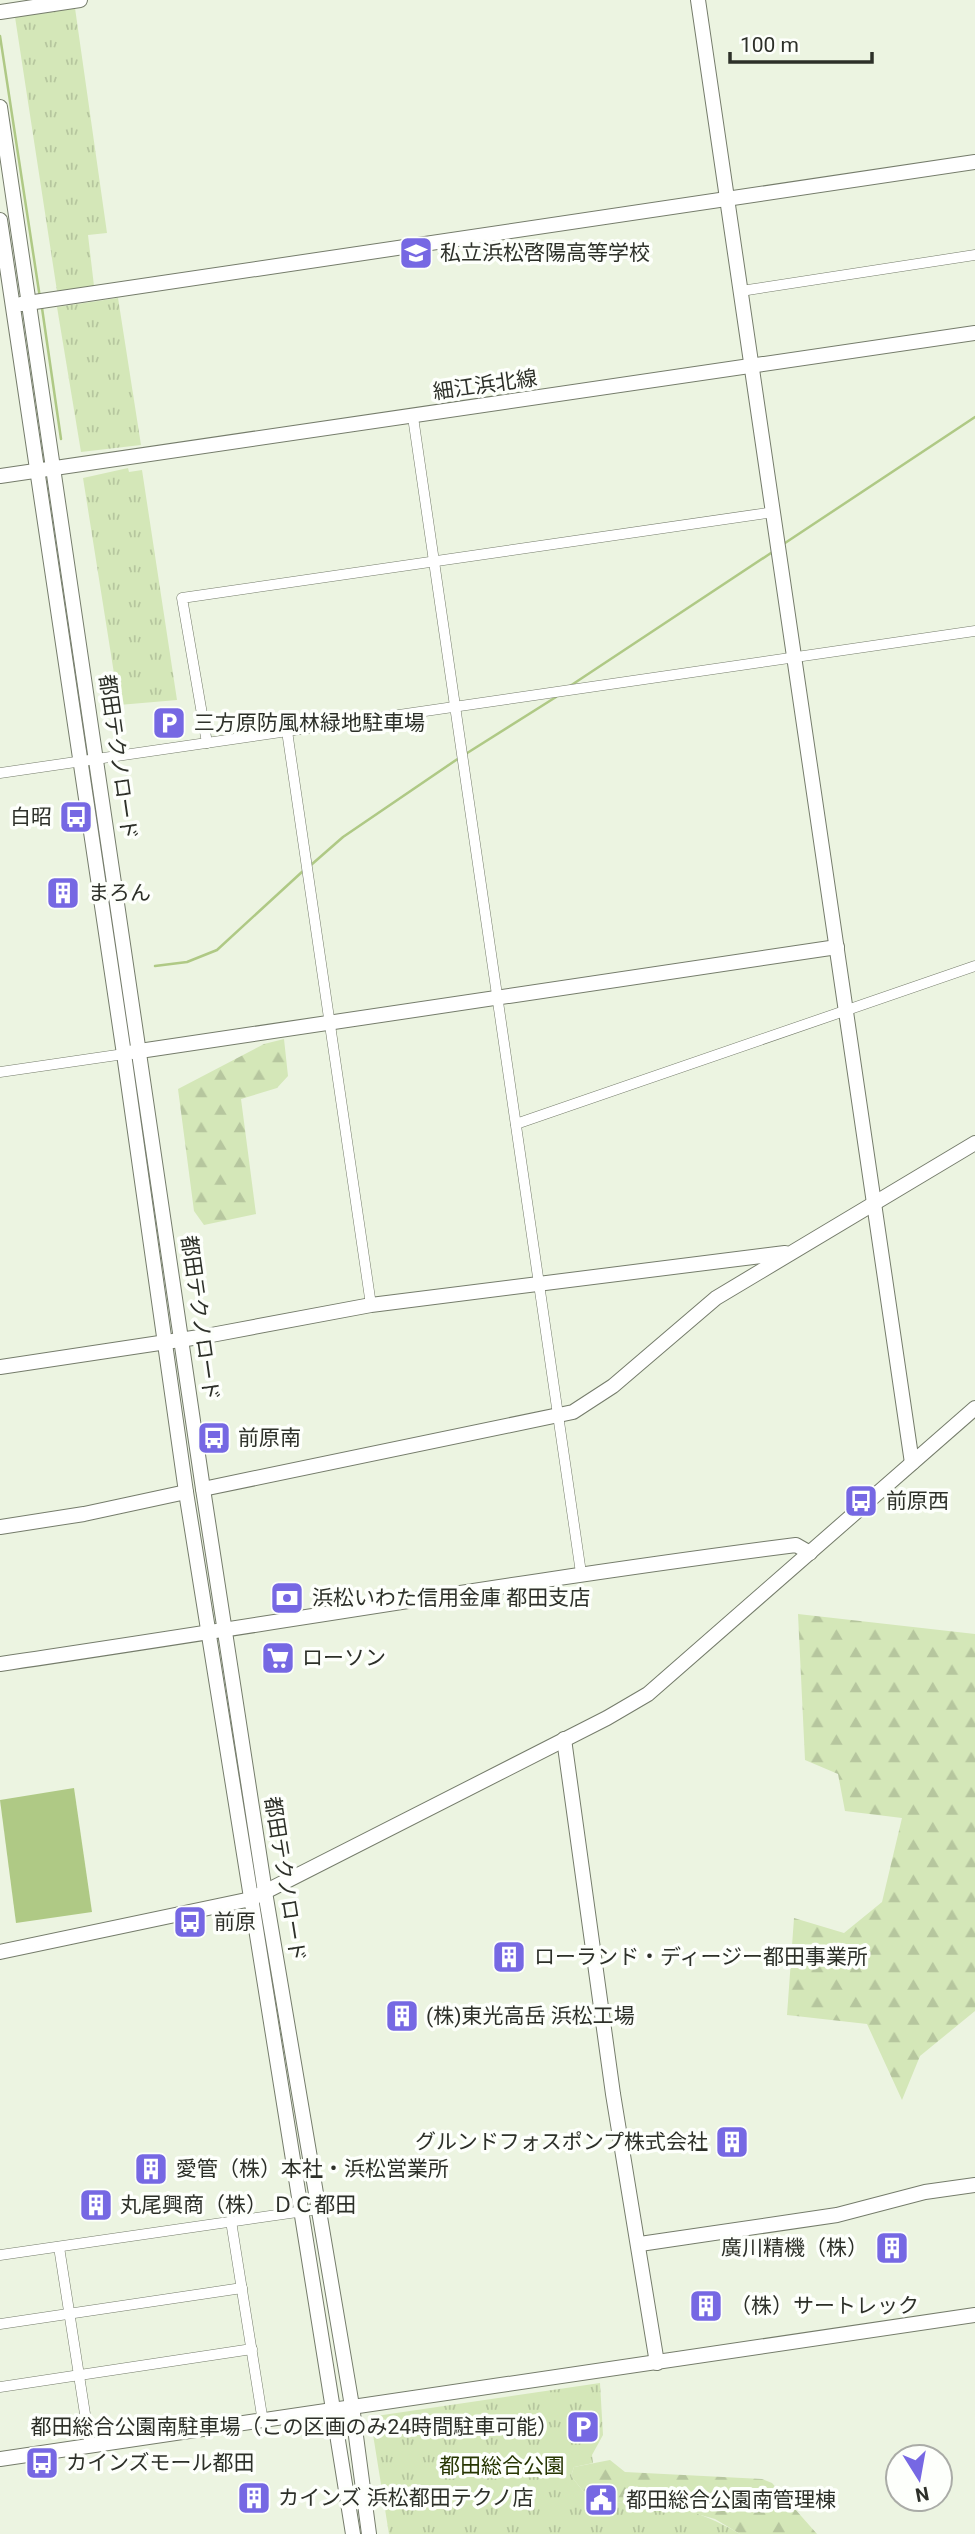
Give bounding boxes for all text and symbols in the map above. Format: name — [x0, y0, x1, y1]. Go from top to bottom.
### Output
scale bar — [730, 21, 872, 65]
text: 100 m — [740, 33, 799, 57]
school or university icon: 私立浜松啓陽高等学校 — [397, 234, 435, 272]
place label: 私立浜松啓陽高等学校 — [440, 241, 650, 265]
street label: 細江浜北線 — [431, 366, 539, 404]
street label: 都田テクノロード — [95, 673, 141, 841]
parking icon: 三方原防風林緑地駐車場 — [150, 704, 188, 742]
place label: 三方原防風林緑地駐車場 — [194, 711, 425, 735]
bus stop icon: 白昭 — [57, 798, 95, 836]
place label: 白昭 — [10, 805, 52, 829]
building icon: まろん — [44, 874, 82, 912]
place label: まろん — [88, 881, 151, 905]
street label: 都田テクノロード — [177, 1234, 223, 1402]
bus stop icon: 前原南 — [195, 1419, 233, 1457]
place label: 前原南 — [238, 1426, 301, 1450]
bus stop icon: 前原西 — [842, 1482, 880, 1520]
place label: 前原西 — [886, 1489, 949, 1513]
bank icon: 浜松いわた信用金庫 都田支店 — [268, 1579, 306, 1617]
place label: 浜松いわた信用金庫 都田支店 — [312, 1586, 590, 1610]
supermarket icon: ローソン — [259, 1639, 297, 1677]
place label: ローソン — [302, 1646, 386, 1670]
street label: 都田テクノロード — [260, 1795, 310, 1963]
bus stop icon: 前原 — [171, 1903, 209, 1941]
place label: 前原 — [214, 1910, 256, 1934]
building icon: ローランド・ディージー都田事業所 — [490, 1938, 528, 1976]
place label: ローランド・ディージー都田事業所 — [534, 1945, 868, 1969]
building icon: (株)東光高岳 浜松工場 — [383, 1997, 421, 2035]
place label: (株)東光高岳 浜松工場 — [426, 2004, 635, 2028]
building icon: グルンドフォスポンプ株式会社 — [713, 2123, 751, 2161]
place label: グルンドフォスポンプ株式会社 — [415, 2130, 708, 2154]
building icon: 愛管（株）本社・浜松営業所 — [132, 2150, 170, 2188]
place label: 愛管（株）本社・浜松営業所 — [176, 2157, 449, 2181]
building icon: 丸尾興商（株） ＤＣ都田 — [77, 2186, 115, 2224]
place label: 丸尾興商（株） ＤＣ都田 — [120, 2193, 356, 2217]
building icon: 廣川精機（株） — [873, 2229, 911, 2267]
place label: 廣川精機（株） — [721, 2236, 868, 2260]
building icon: （株）サートレック — [687, 2287, 725, 2325]
place label: （株）サートレック — [730, 2294, 919, 2318]
parking icon: 都田総合公園南駐車場（この区画のみ24時間駐車可能） — [564, 2408, 602, 2446]
place label: 都田総合公園南駐車場（この区画のみ24時間駐車可能） — [30, 2415, 558, 2439]
north arrow — [884, 2443, 954, 2513]
bus stop icon: カインズモール都田 — [23, 2444, 61, 2482]
place label: カインズモール都田 — [66, 2451, 255, 2475]
park label: 都田総合公園 — [439, 2454, 565, 2478]
building icon: カインズ 浜松都田テクノ店 — [235, 2479, 273, 2517]
public building icon: 都田総合公園南管理棟 — [582, 2481, 620, 2519]
text: N — [913, 2482, 931, 2507]
place label: カインズ 浜松都田テクノ店 — [278, 2486, 534, 2510]
place label: 都田総合公園南管理棟 — [626, 2488, 836, 2512]

